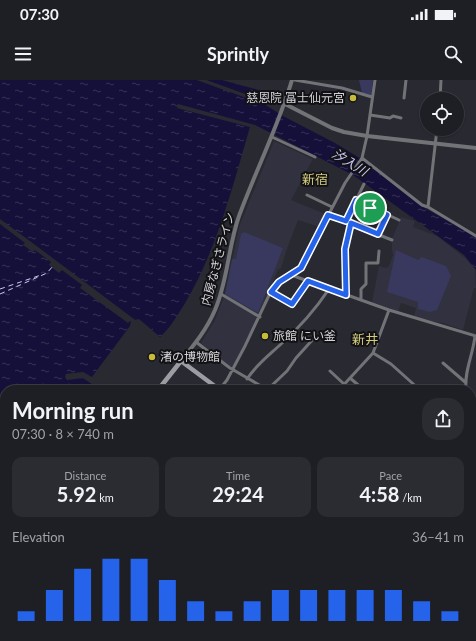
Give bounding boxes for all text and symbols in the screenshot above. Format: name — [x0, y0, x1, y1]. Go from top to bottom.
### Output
text: 07:30 — [20, 5, 59, 23]
icon: menu — [12, 43, 34, 65]
text: Sprintly — [207, 43, 269, 65]
icon: search — [442, 43, 464, 65]
place label: 慈恩院 冨士仙元宮 — [246, 90, 345, 105]
map controls — [420, 92, 464, 136]
button: locate — [420, 92, 464, 136]
marker: 慈恩院 冨士仙元宮 — [348, 93, 358, 103]
water label: 汐入川 — [329, 145, 373, 180]
district label: 新宿 — [302, 171, 328, 187]
pin — [353, 191, 387, 225]
icon: arrive — [359, 197, 381, 219]
street label: 内房なぎさライン — [198, 211, 237, 307]
place label: 旅館 にい釜 — [273, 328, 336, 343]
marker: 旅館 にい釜 — [260, 331, 270, 341]
district label: 新井 — [352, 331, 378, 347]
place label: 渚の博物館 — [160, 349, 220, 364]
marker: 渚の博物館 — [147, 352, 157, 362]
text: Morning run — [12, 397, 134, 424]
button: share — [422, 398, 464, 440]
text: 07:30 · 8 × 740 m — [12, 426, 114, 442]
text: Distance — [64, 469, 106, 482]
text: Time — [226, 469, 250, 482]
text: Pace — [379, 469, 402, 482]
text: 5.92 — [57, 482, 96, 506]
text: 29:24 — [212, 482, 264, 506]
text: 4:58 — [359, 482, 399, 506]
text: km — [96, 491, 114, 504]
text: /km — [399, 491, 422, 504]
text: Elevation — [12, 529, 65, 545]
text: 36–41 m — [412, 529, 464, 545]

